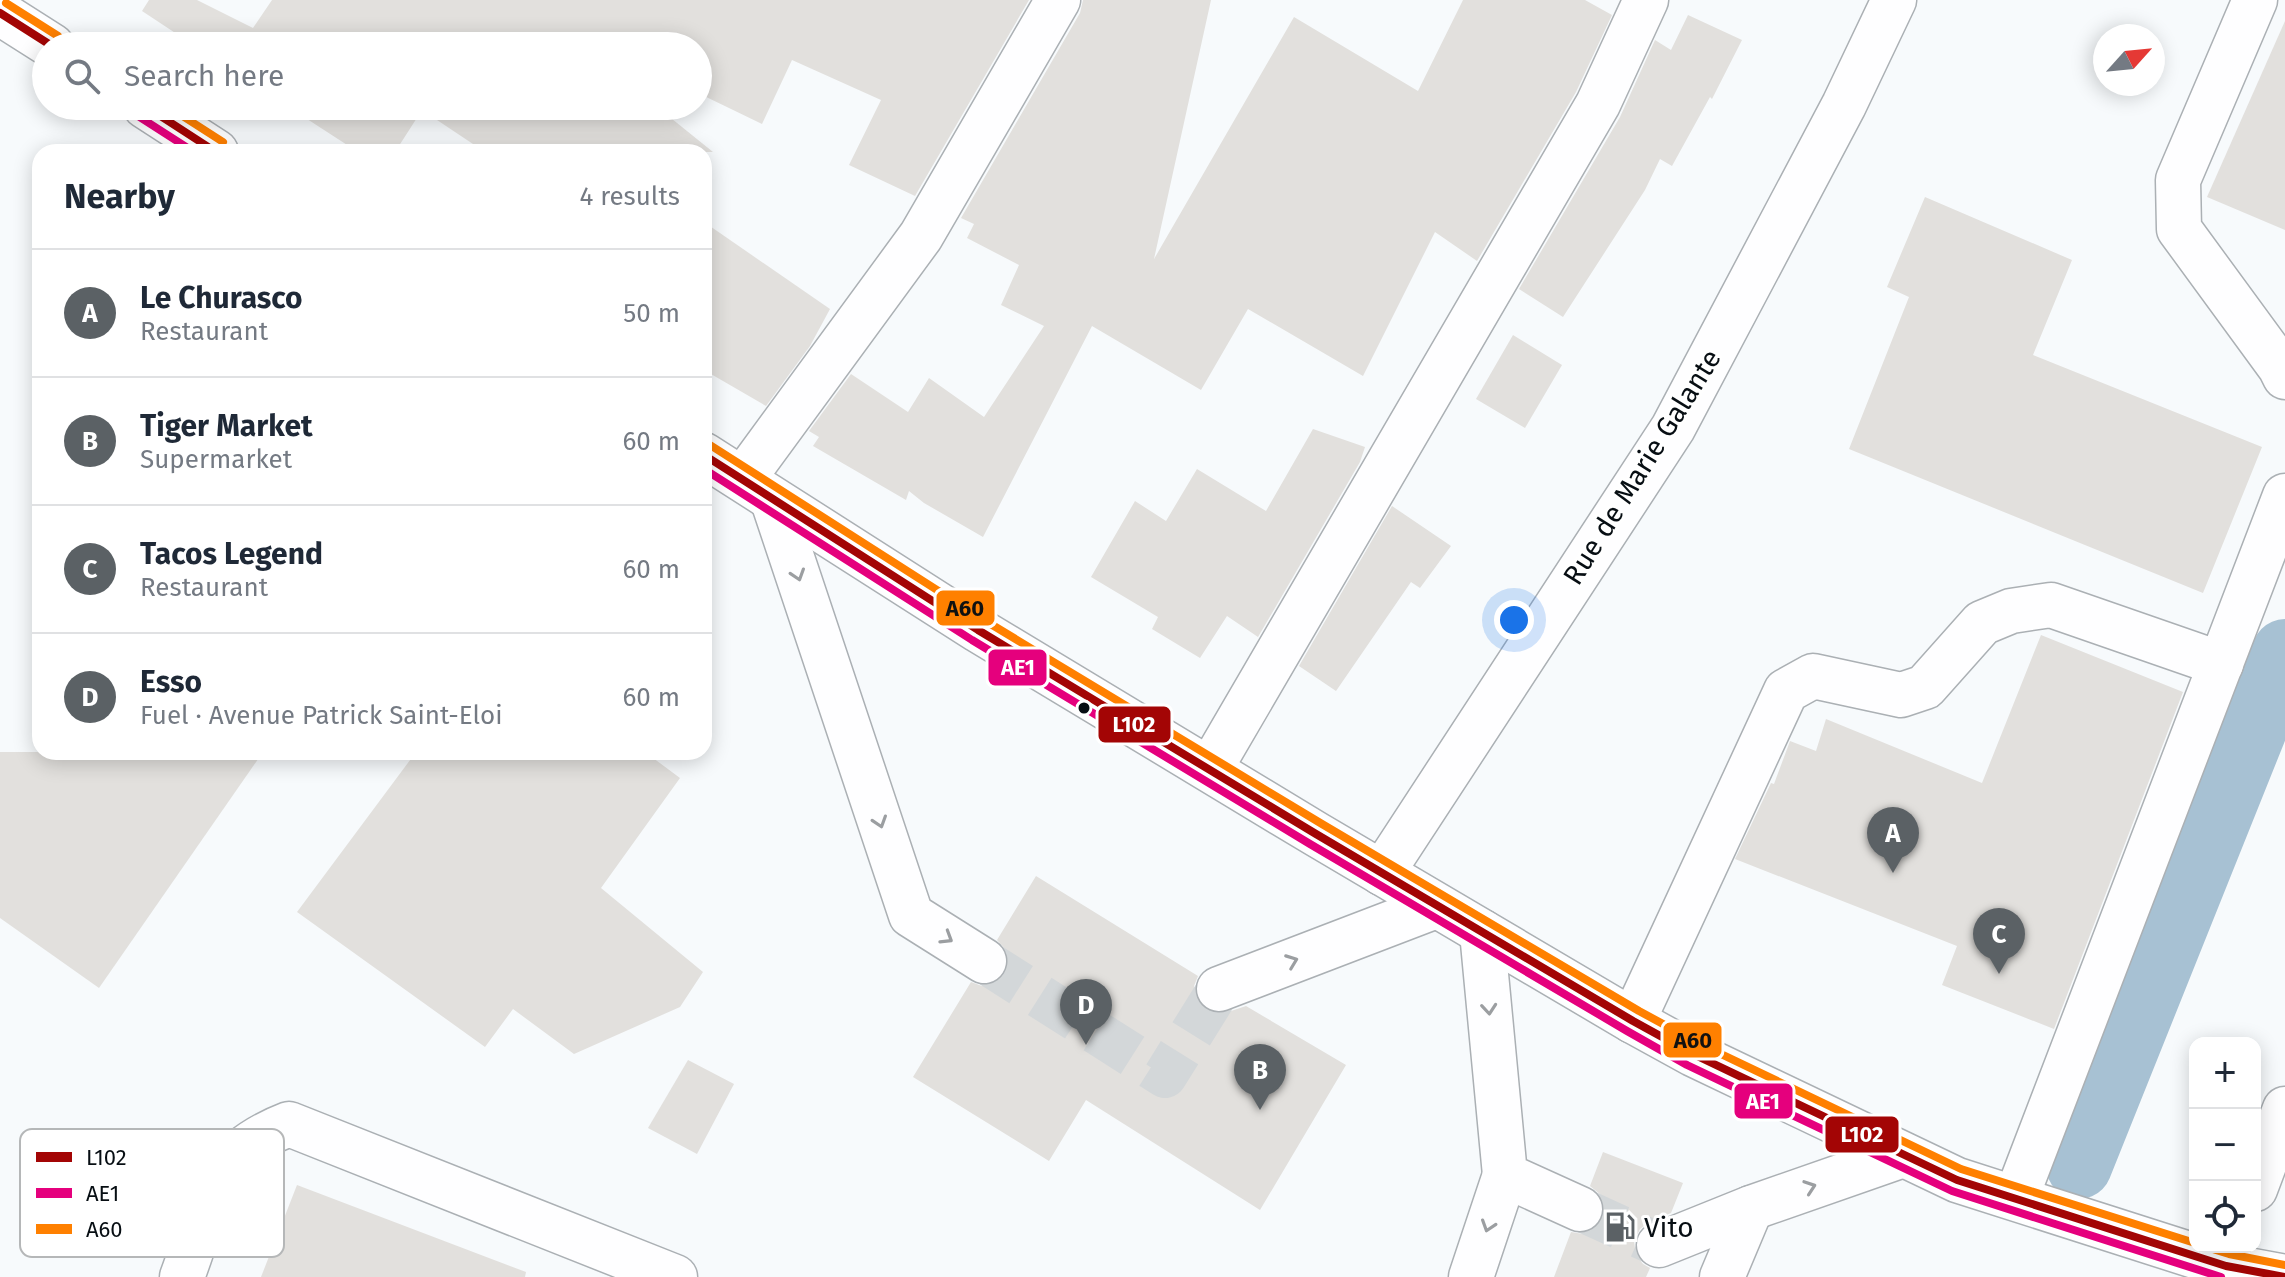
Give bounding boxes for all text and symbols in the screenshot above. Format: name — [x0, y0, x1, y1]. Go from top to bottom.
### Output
north arrow — [2093, 24, 2165, 96]
search box — [32, 32, 712, 120]
icon: search — [60, 54, 104, 98]
text: Search here — [124, 58, 284, 94]
text: Nearby — [64, 176, 175, 217]
text: 4 results — [579, 181, 680, 212]
text: Le Churasco — [140, 280, 303, 316]
text: A — [82, 298, 98, 329]
text: 50 m — [623, 298, 680, 329]
text: Restaurant — [140, 316, 268, 347]
street label: Rue de Marie Galante — [1556, 343, 1728, 591]
text: Tiger Market — [140, 408, 313, 444]
text: B — [82, 426, 98, 457]
text: 60 m — [622, 426, 680, 457]
text: Supermarket — [140, 444, 292, 475]
text: Tacos Legend — [140, 536, 323, 572]
text: C — [83, 554, 97, 585]
text: 60 m — [622, 554, 680, 585]
one-way arrow — [789, 568, 805, 581]
text: Restaurant — [140, 572, 268, 603]
line badge: A60 — [935, 589, 996, 627]
text: A60 — [945, 595, 984, 622]
your location — [1494, 600, 1534, 640]
line badge: AE1 — [987, 648, 1048, 687]
text: AE1 — [1000, 654, 1035, 681]
text: Esso — [140, 664, 202, 700]
text: D — [82, 682, 98, 713]
text: 60 m — [622, 682, 680, 713]
text: Fuel · Avenue Patrick Saint-Eloi — [140, 700, 503, 731]
unlabelled marker — [1076, 700, 1092, 716]
line badge: L102 — [1097, 705, 1172, 744]
text: L102 — [1113, 711, 1155, 738]
pin: A — [1867, 807, 1919, 873]
one-way arrow — [870, 814, 886, 828]
pin: C — [1973, 908, 2025, 974]
one-way arrow — [938, 928, 953, 943]
one-way arrow — [1284, 954, 1298, 971]
pin: D — [1060, 979, 1112, 1045]
one-way arrow — [1480, 1003, 1497, 1016]
line badge: A60 — [1662, 1021, 1723, 1059]
text: A60 — [1673, 1027, 1712, 1054]
map controls — [2189, 1037, 2261, 1253]
button: + — [2189, 1037, 2261, 1109]
pin: B — [1234, 1044, 1286, 1110]
line badge: AE1 — [1733, 1082, 1794, 1120]
text: AE1 — [1745, 1088, 1780, 1115]
button: − — [2189, 1109, 2261, 1181]
line badge: L102 — [1824, 1115, 1900, 1154]
text: L102 — [1841, 1121, 1883, 1148]
legend — [20, 1129, 284, 1257]
text: L102 — [86, 1144, 127, 1171]
text: AE1 — [86, 1180, 119, 1207]
one-way arrow — [1803, 1181, 1817, 1197]
button: locate — [2189, 1181, 2261, 1253]
fuel station icon: Vito — [1603, 1210, 1637, 1244]
place label: Vito — [1644, 1211, 1694, 1244]
text: A60 — [86, 1216, 123, 1243]
one-way arrow — [1482, 1219, 1498, 1233]

